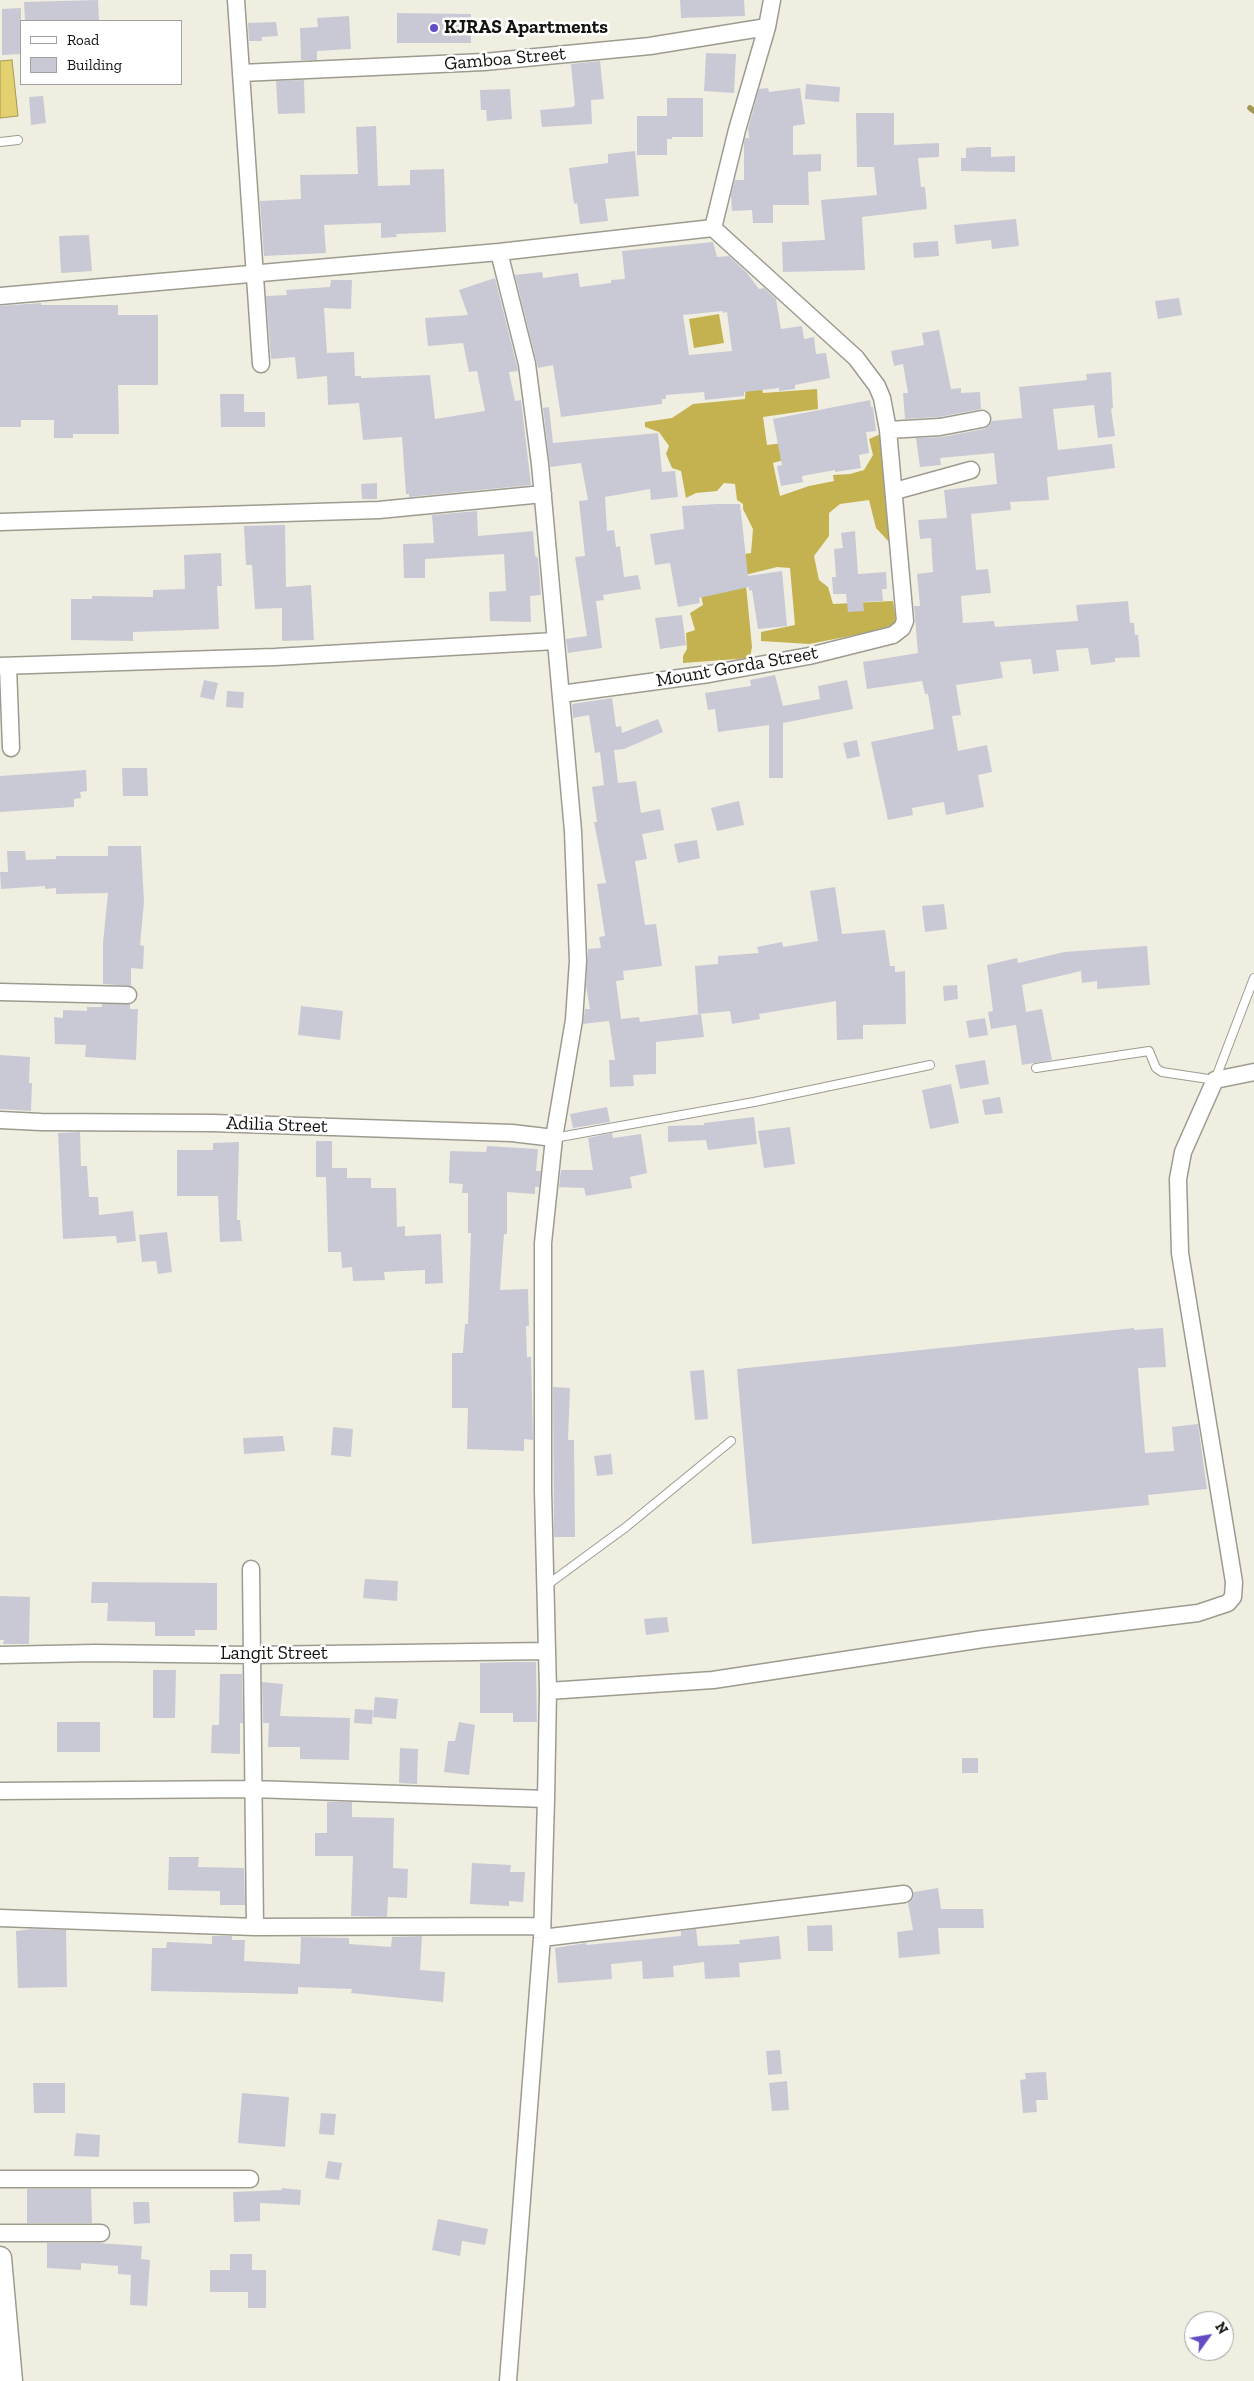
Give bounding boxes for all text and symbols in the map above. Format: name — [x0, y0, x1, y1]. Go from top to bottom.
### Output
place label: KJRAS Apartments — [444, 17, 608, 39]
legend — [20, 20, 182, 85]
marker: KJRAS Apartments — [428, 22, 440, 34]
text: Road — [67, 31, 99, 49]
street label: Gamboa Street — [443, 42, 567, 76]
text: Building — [67, 56, 122, 74]
street label: Mount Gorda Street — [654, 642, 820, 692]
street label: Adilia Street — [226, 1112, 328, 1138]
street label: Langit Street — [220, 1643, 328, 1665]
north arrow — [1184, 2311, 1234, 2361]
text: N — [1211, 2319, 1231, 2337]

